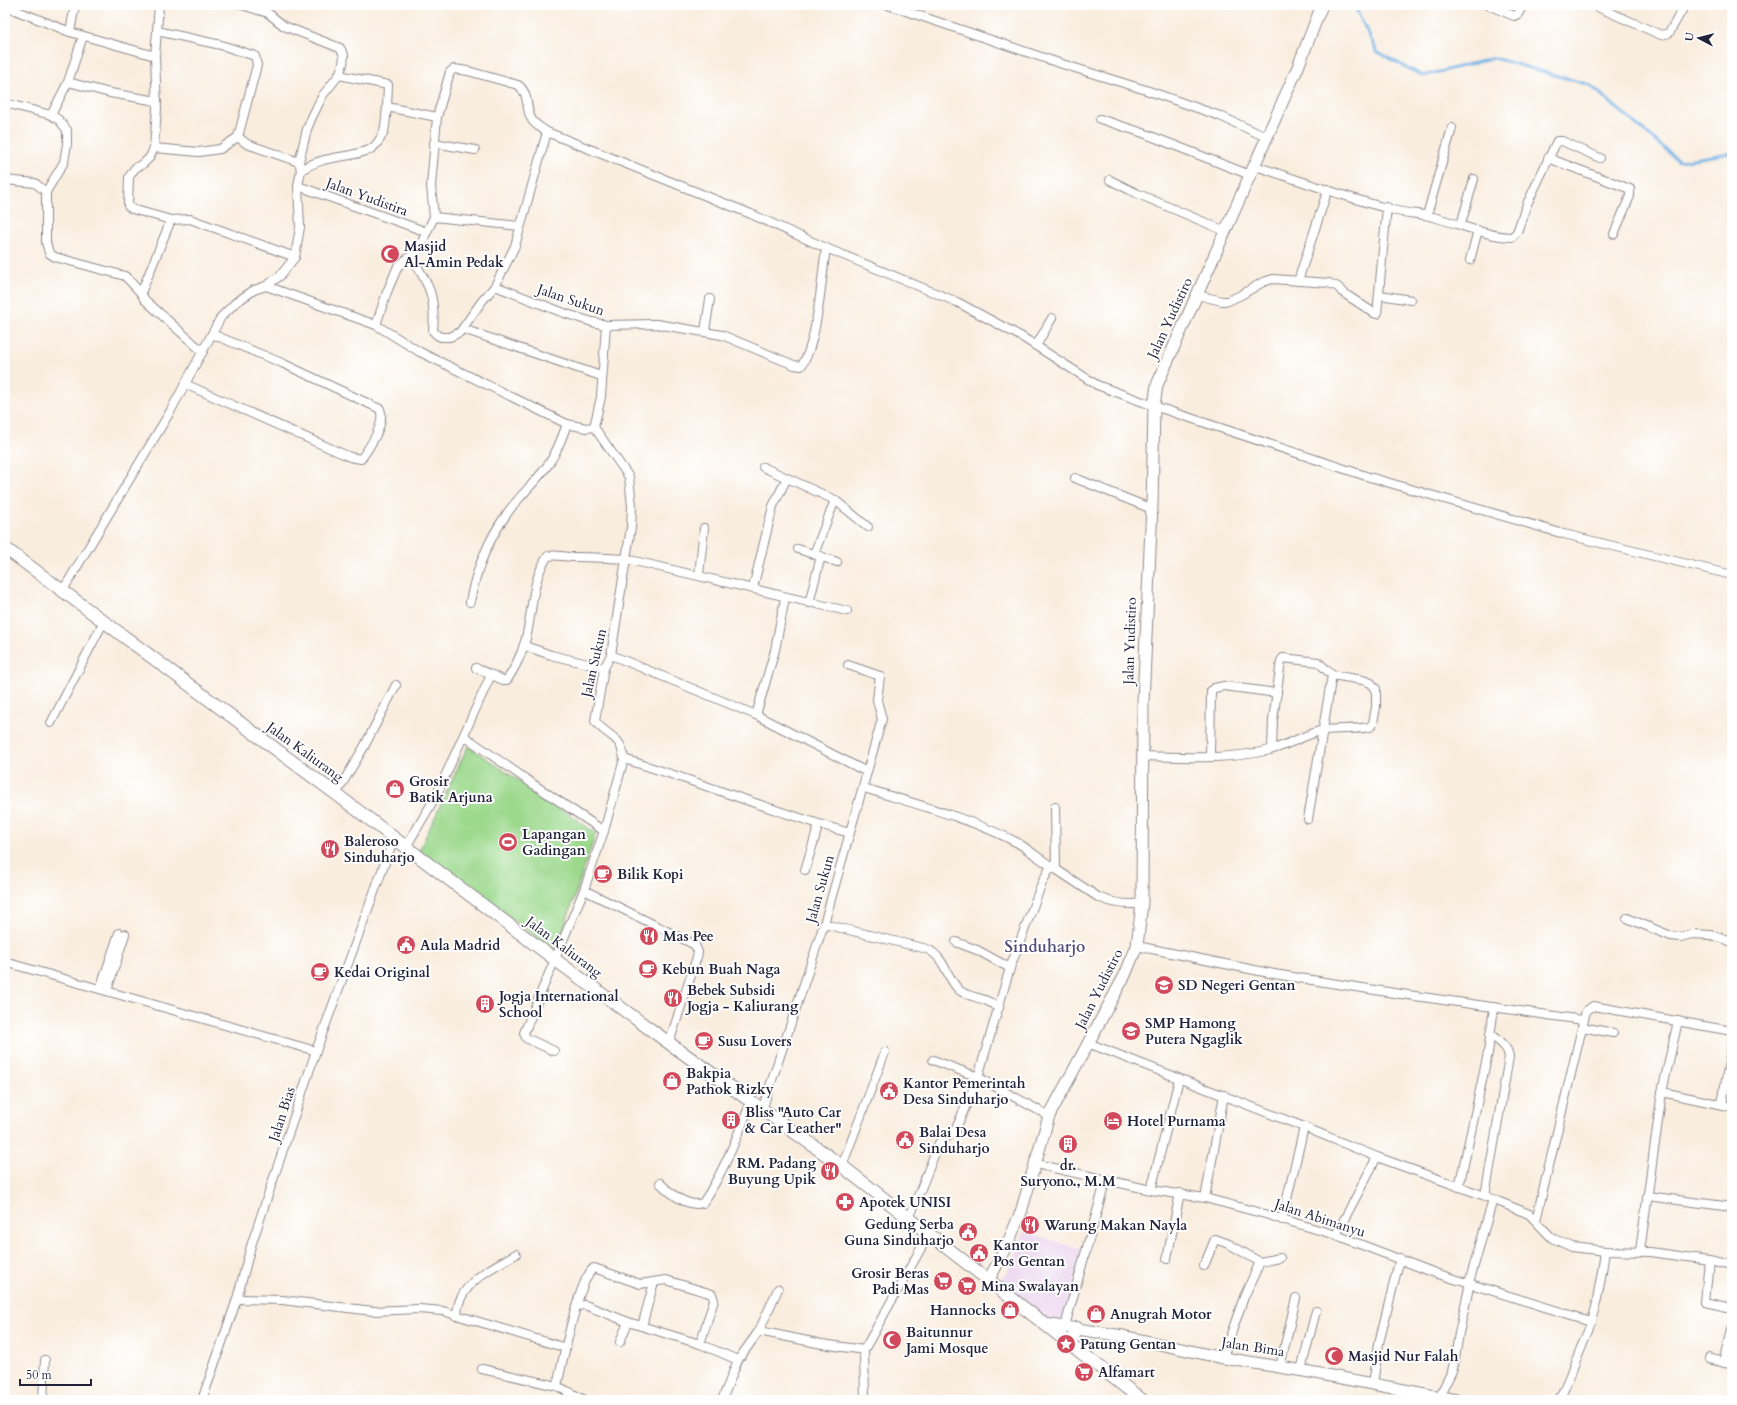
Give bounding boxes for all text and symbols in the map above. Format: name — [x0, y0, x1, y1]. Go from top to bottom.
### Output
north arrow — [1679, 18, 1719, 58]
text: U — [1682, 31, 1698, 42]
street label: Jalan Yudistira — [322, 173, 411, 221]
place label: Masjid Al-Amin Pedak — [404, 237, 504, 272]
mosque icon: Masjid Al-Amin Pedak — [379, 243, 401, 265]
street label: Jalan Yudistiro — [1142, 274, 1197, 363]
street label: Jalan Sukun — [533, 279, 607, 320]
street label: Jalan Yudistiro — [1119, 597, 1141, 687]
street label: Jalan Sukun — [576, 627, 611, 701]
street label: Jalan Kaliurang — [261, 716, 347, 786]
place label: Grosir Batik Arjuna — [409, 772, 493, 807]
shop icon: Grosir Batik Arjuna — [384, 778, 406, 800]
place label: Lapangan Gadingan — [522, 825, 586, 860]
sports icon: Lapangan Gadingan — [497, 831, 519, 853]
place label: Baleroso Sinduharjo — [344, 832, 415, 867]
restaurant icon: Baleroso Sinduharjo — [319, 838, 341, 860]
street label: Jalan Sukun — [801, 853, 839, 927]
cafe icon: Bilik Kopi — [592, 863, 614, 885]
place label: Bilik Kopi — [617, 865, 684, 884]
street label: Jalan Kaliurang — [520, 911, 606, 982]
restaurant icon: Mas Pee — [638, 925, 660, 947]
place label: Mas Pee — [663, 927, 714, 946]
public building icon: Aula Madrid — [395, 934, 417, 956]
place label: Aula Madrid — [420, 936, 500, 955]
district label: Sinduharjo — [1005, 936, 1085, 958]
street label: Jalan Yudistiro — [1070, 945, 1127, 1034]
cafe icon: Kebun Buah Naga — [637, 958, 659, 980]
place label: Kebun Buah Naga — [662, 960, 781, 979]
cafe icon: Kedai Original — [309, 961, 331, 983]
place label: Kedai Original — [334, 963, 430, 982]
school or university icon: SD Negeri Gentan — [1153, 974, 1175, 996]
place label: SD Negeri Gentan — [1178, 976, 1295, 995]
place label: Bebek Subsidi Jogja - Kaliurang — [685, 981, 799, 1016]
place label: Jogja International School — [497, 987, 619, 1022]
restaurant icon: Bebek Subsidi Jogja - Kaliurang — [662, 987, 684, 1009]
building icon: Jogja International School — [474, 993, 496, 1015]
place label: SMP Hamong Putera Ngaglik — [1145, 1014, 1243, 1049]
school or university icon: SMP Hamong Putera Ngaglik — [1120, 1020, 1142, 1042]
cafe icon: Susu Lovers — [693, 1030, 715, 1052]
place label: Susu Lovers — [718, 1032, 792, 1051]
place label: Bakpia Pathok Rizky — [686, 1064, 774, 1099]
shop icon: Bakpia Pathok Rizky — [661, 1070, 683, 1092]
place label: Kantor Pemerintah Desa Sinduharjo — [903, 1074, 1026, 1109]
public building icon: Kantor Pemerintah Desa Sinduharjo — [878, 1080, 900, 1102]
street label: Jalan Bias — [264, 1084, 300, 1146]
place label: Bliss "Auto Car & Car Leather" — [745, 1103, 842, 1138]
building icon: Bliss "Auto Car & Car Leather" — [720, 1109, 742, 1131]
hotel icon: Hotel Purnama — [1102, 1110, 1124, 1132]
place label: Hotel Purnama — [1127, 1112, 1226, 1131]
place label: Balai Desa Sinduharjo — [919, 1123, 990, 1158]
public building icon: Balai Desa Sinduharjo — [894, 1129, 916, 1151]
building icon: dr. Suryono., M.M — [1057, 1133, 1079, 1155]
place label: RM. Padang Buyung Upik — [728, 1154, 817, 1189]
place label: dr. Suryono., M.M — [1020, 1156, 1116, 1191]
restaurant icon: RM. Padang Buyung Upik — [819, 1160, 841, 1182]
pharmacy icon: Apotek UNISI — [834, 1191, 856, 1213]
place label: Apotek UNISI — [859, 1193, 951, 1212]
street label: Jalan Abimanyu — [1270, 1194, 1368, 1242]
restaurant icon: Warung Makan Nayla — [1019, 1214, 1041, 1236]
place label: Gedung Serba Guna Sinduharjo — [844, 1215, 954, 1250]
place label: Warung Makan Nayla — [1043, 1216, 1187, 1235]
public building icon: Gedung Serba Guna Sinduharjo — [957, 1221, 979, 1243]
place label: Kantor Pos Gentan — [993, 1236, 1065, 1271]
public building icon: Kantor Pos Gentan — [968, 1242, 990, 1264]
place label: Grosir Beras Padi Mas — [851, 1264, 929, 1299]
supermarket icon: Grosir Beras Padi Mas — [932, 1270, 954, 1292]
supermarket icon: Mina Swalayan — [956, 1275, 978, 1297]
place label: Mina Swalayan — [981, 1277, 1079, 1296]
shop icon: Hannocks — [999, 1299, 1021, 1321]
place label: Hannocks — [930, 1301, 996, 1320]
shop icon: Anugrah Motor — [1085, 1303, 1107, 1325]
place label: Anugrah Motor — [1110, 1305, 1212, 1324]
place label: Baitunnur Jami Mosque — [904, 1323, 989, 1358]
mosque icon: Baitunnur Jami Mosque — [881, 1329, 903, 1351]
street label: Jalan Bima — [1218, 1332, 1286, 1361]
place icon: Patung Gentan — [1055, 1333, 1077, 1355]
place label: Patung Gentan — [1080, 1335, 1176, 1354]
mosque icon: Masjid Nur Falah — [1323, 1345, 1345, 1367]
place label: Masjid Nur Falah — [1348, 1347, 1459, 1366]
scale bar — [20, 1361, 91, 1387]
supermarket icon: Alfamart — [1073, 1361, 1095, 1383]
place label: Alfamart — [1098, 1363, 1155, 1382]
text: 50 m — [26, 1367, 53, 1383]

